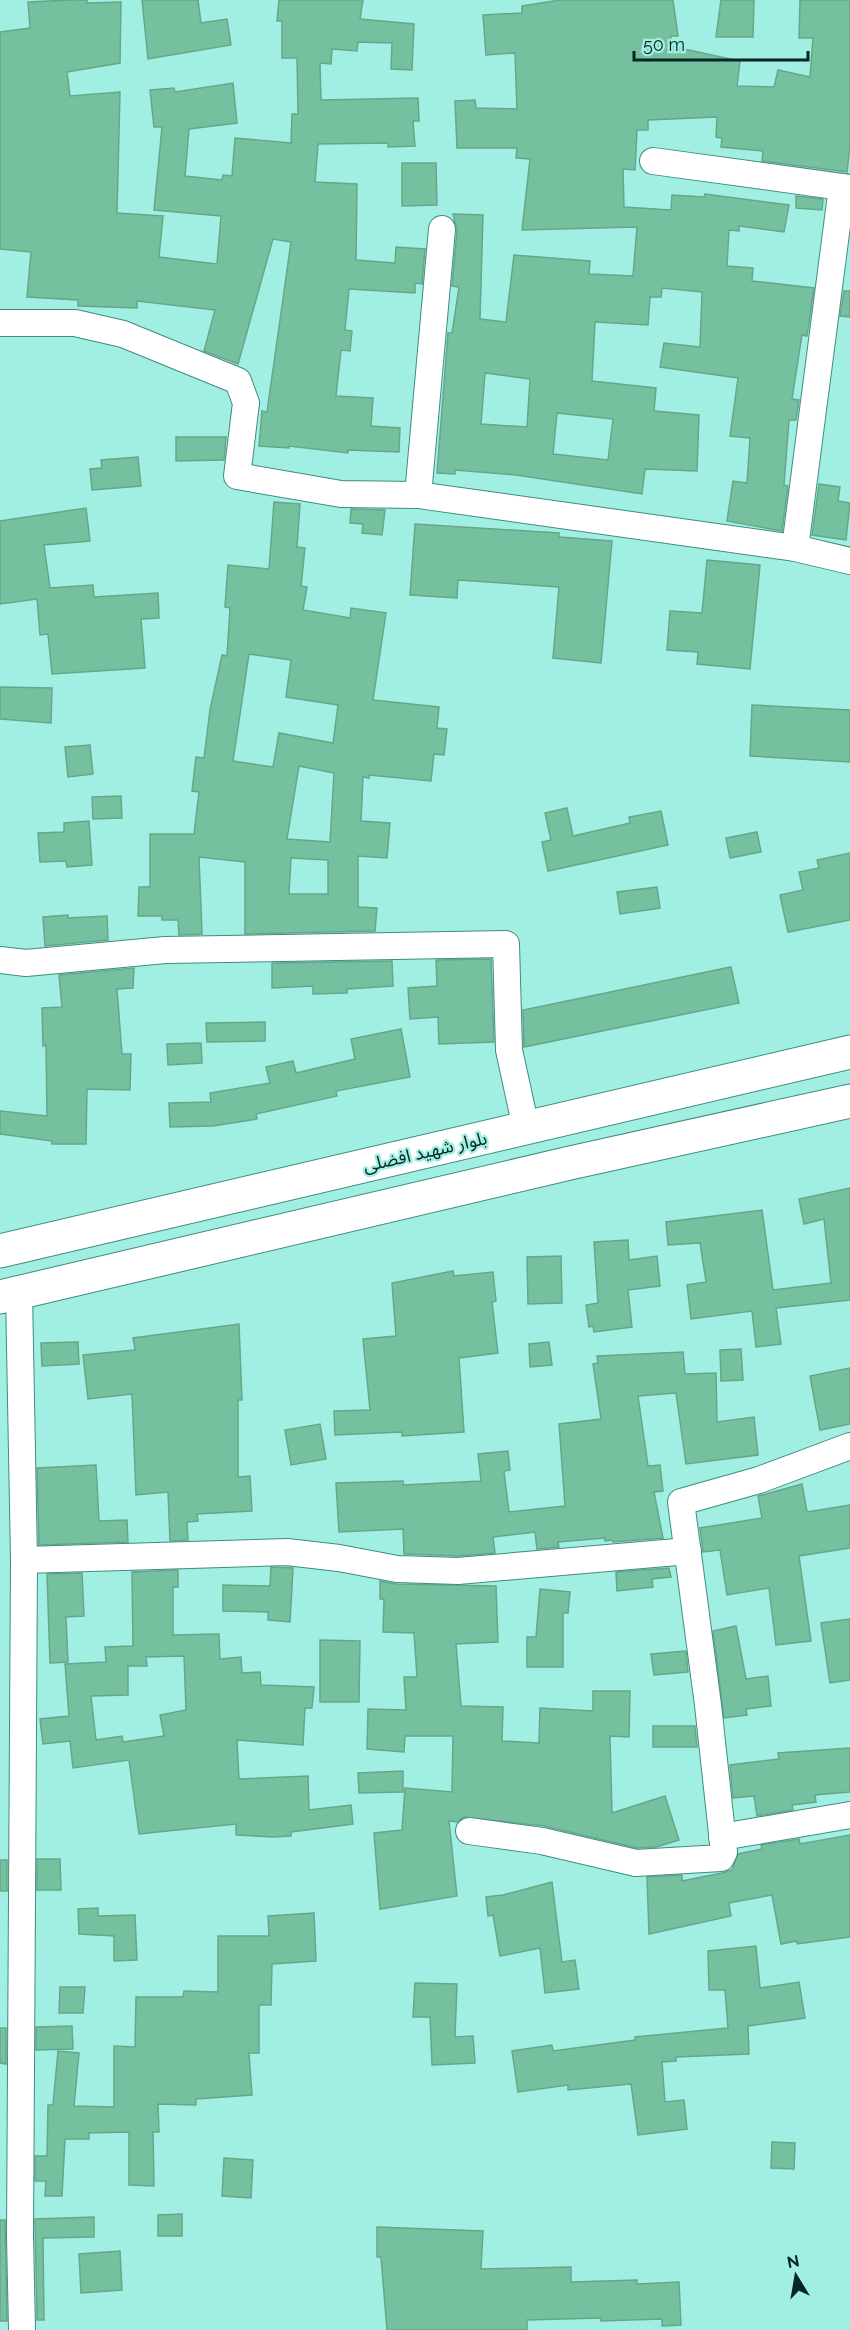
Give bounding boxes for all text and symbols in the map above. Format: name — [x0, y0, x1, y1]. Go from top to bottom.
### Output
scale bar — [634, 24, 808, 62]
text: 50 m — [643, 34, 685, 55]
street label: بلوار شهید افضلی — [361, 1127, 489, 1177]
north arrow — [766, 2246, 826, 2306]
text: N — [785, 2251, 801, 2272]

